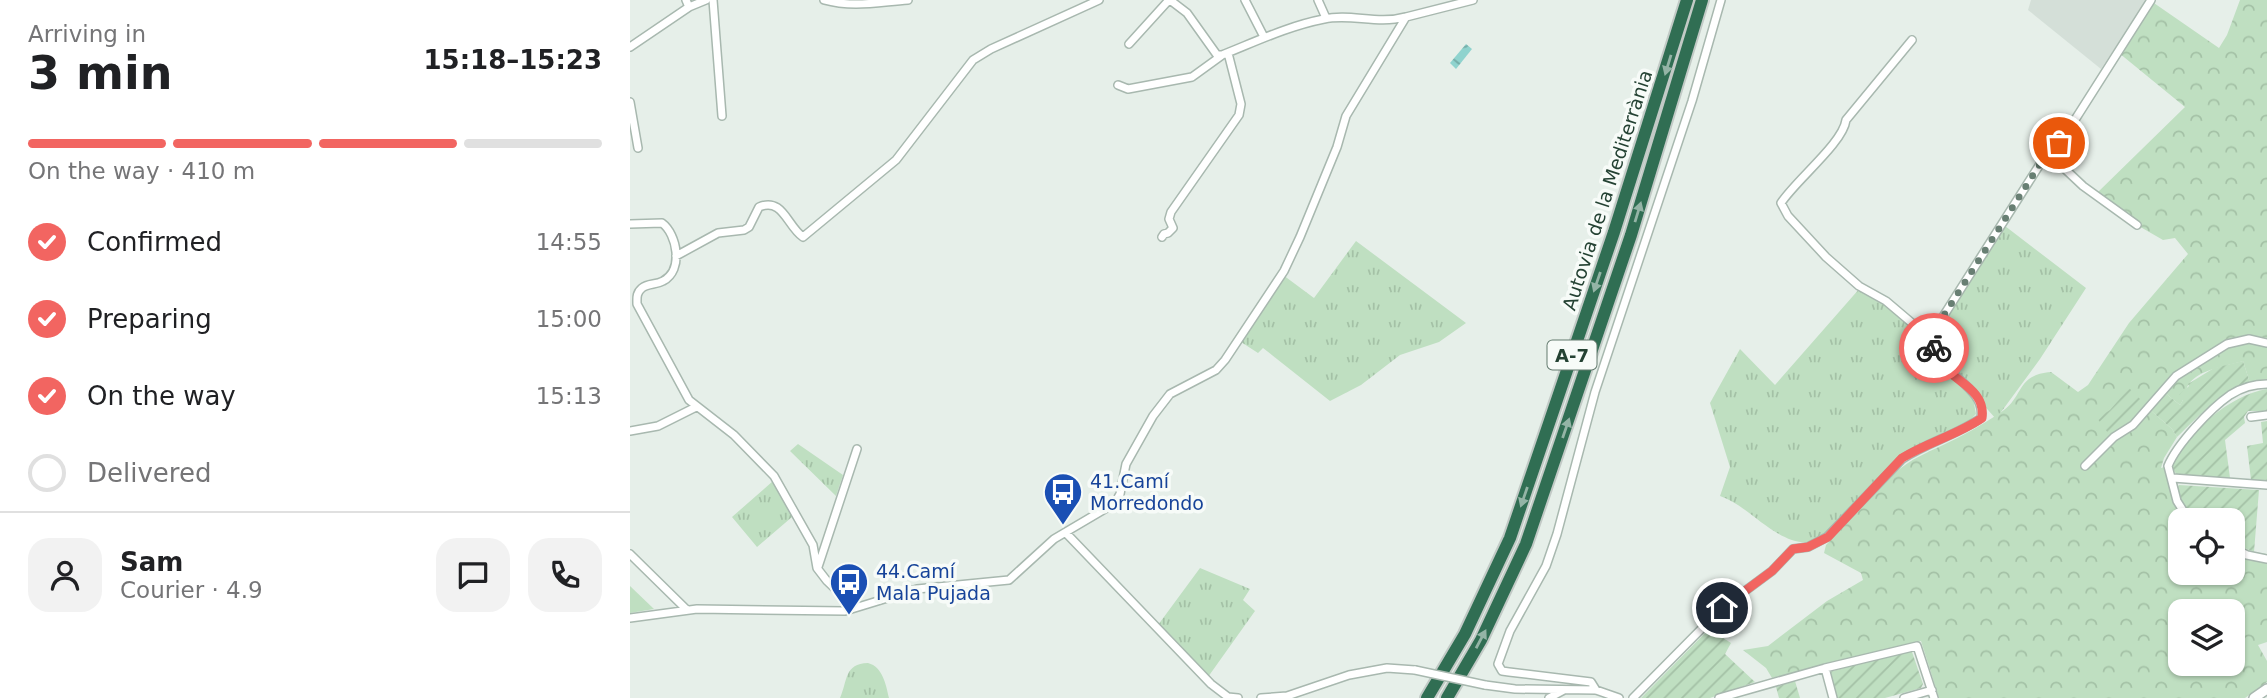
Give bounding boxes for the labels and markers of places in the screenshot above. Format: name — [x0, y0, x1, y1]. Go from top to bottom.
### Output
pin — [2029, 113, 2089, 173]
place label: 41.Camí Morredondo — [1090, 470, 1204, 514]
bus stop icon: 41.Camí Morredondo — [1042, 471, 1084, 526]
place label: 44.Camí Mala Pujada — [876, 560, 991, 604]
bus stop icon: 44.Camí Mala Pujada — [828, 561, 870, 616]
pin — [1692, 578, 1752, 638]

